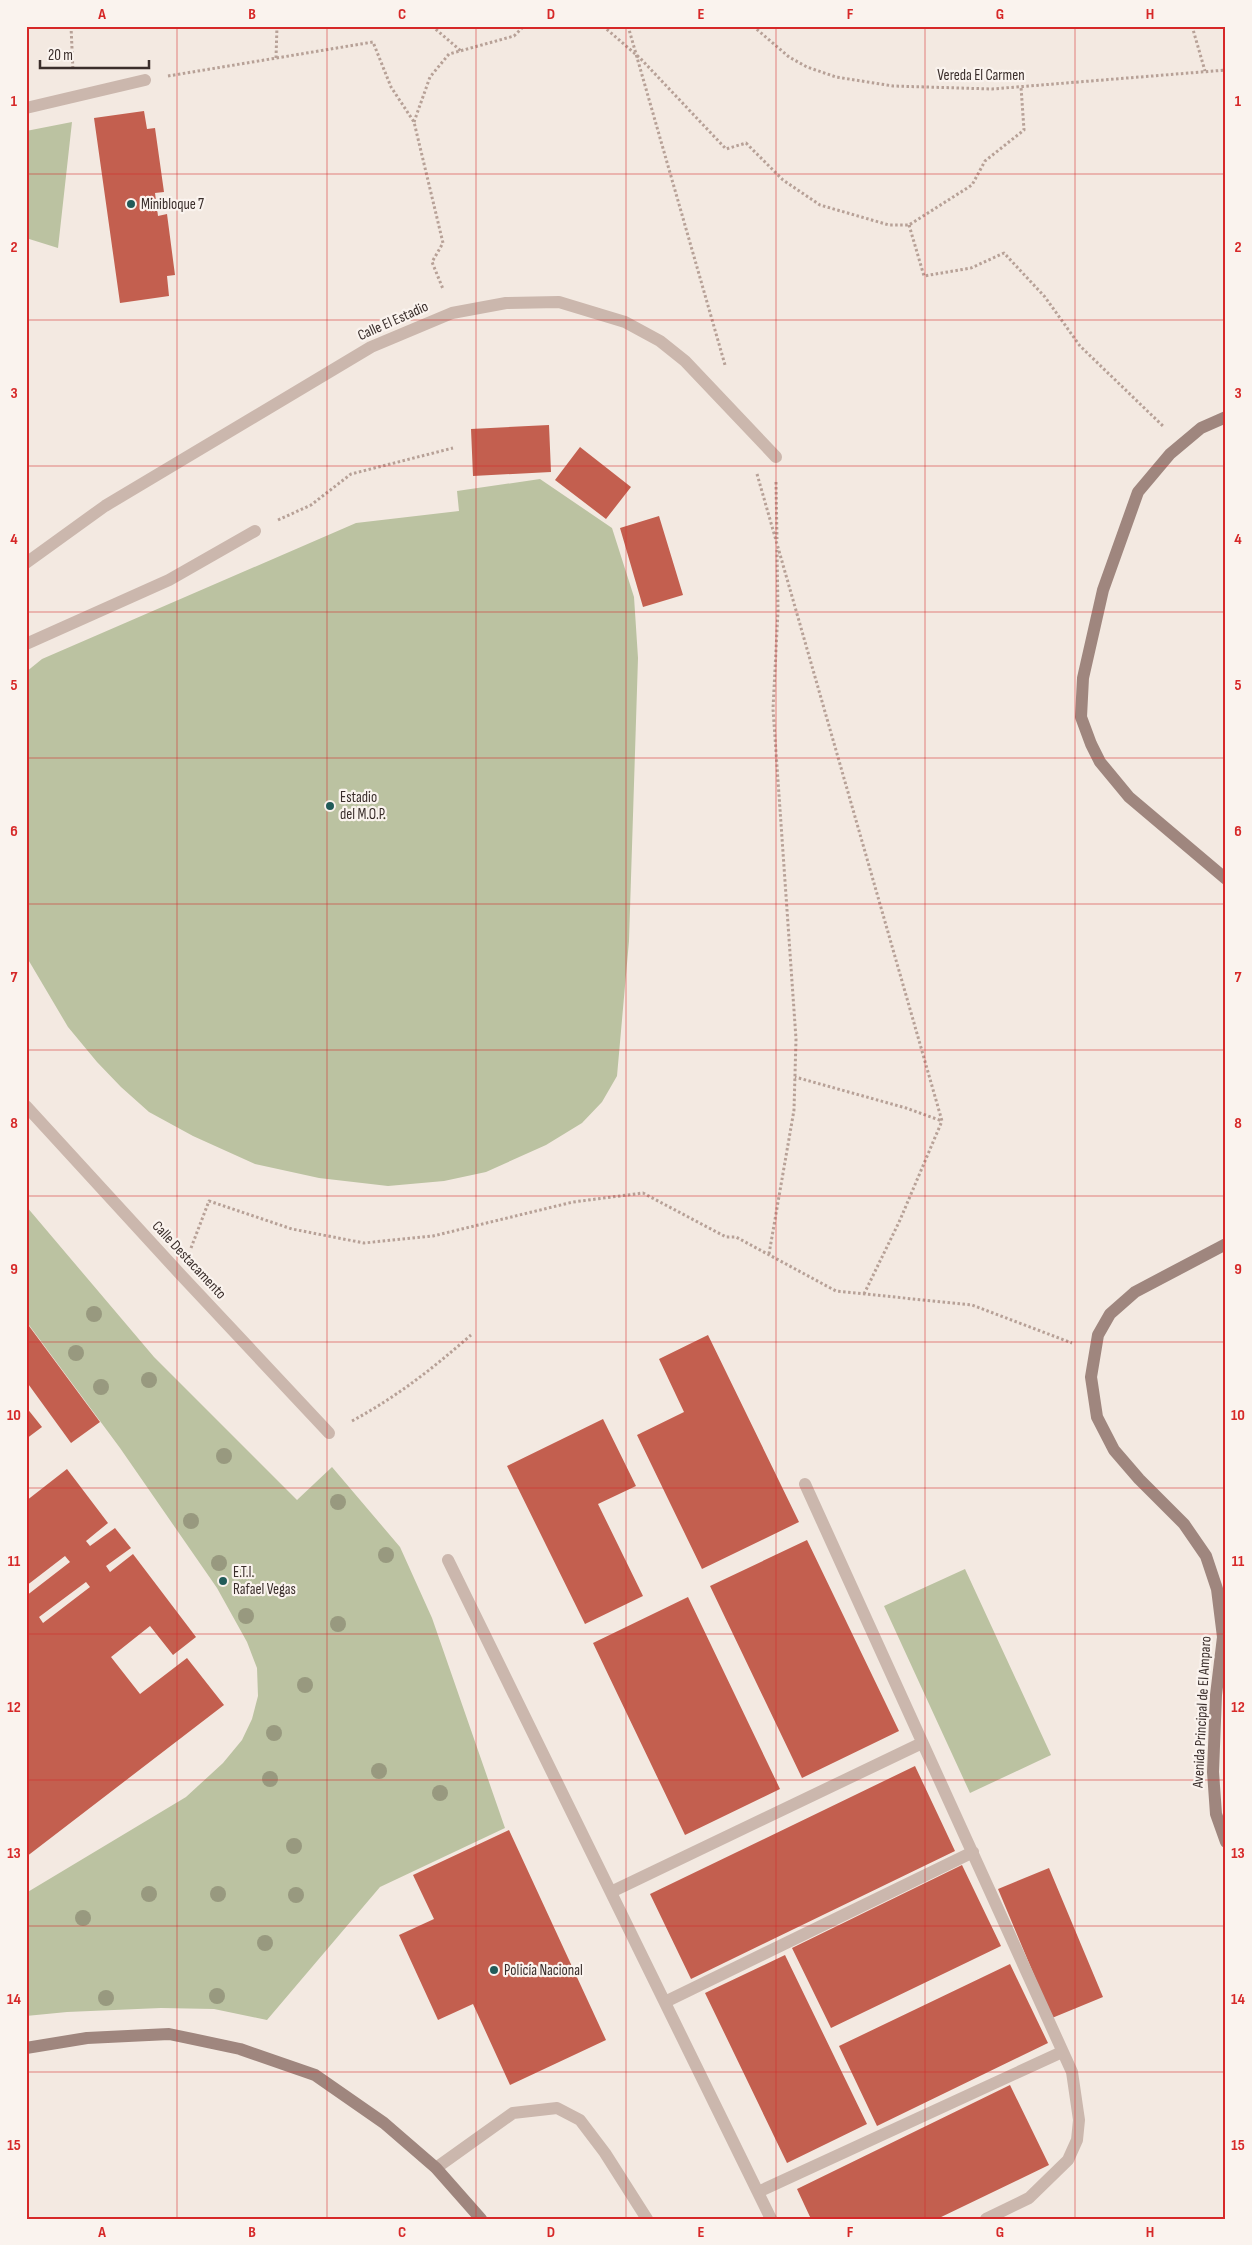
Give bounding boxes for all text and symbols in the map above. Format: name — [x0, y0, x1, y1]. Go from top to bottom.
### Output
text: A — [97, 5, 106, 24]
text: B — [248, 5, 256, 24]
text: C — [398, 5, 406, 24]
text: D — [547, 5, 555, 24]
text: E — [698, 5, 705, 24]
text: F — [847, 5, 854, 24]
text: G — [996, 5, 1004, 24]
text: H — [1146, 5, 1154, 24]
scale bar — [40, 38, 149, 70]
text: 20 m — [48, 46, 73, 65]
street label: Vereda El Carmen — [937, 66, 1025, 85]
text: 1 — [11, 92, 18, 111]
text: 1 — [1235, 92, 1242, 111]
place label: Minibloque 7 — [141, 195, 204, 214]
marker: Minibloque 7 — [125, 198, 137, 210]
text: 2 — [10, 238, 18, 257]
text: 2 — [1234, 238, 1242, 257]
street label: Calle El Estadio — [355, 297, 431, 345]
text: 3 — [10, 384, 18, 403]
text: 3 — [1234, 384, 1242, 403]
text: 4 — [10, 530, 18, 549]
text: 4 — [1234, 530, 1242, 549]
text: 5 — [10, 676, 18, 695]
text: 5 — [1234, 676, 1242, 695]
place label: Estadio del M.O.P. — [340, 788, 386, 824]
marker: Estadio del M.O.P. — [324, 800, 336, 812]
text: 6 — [10, 822, 18, 841]
text: 6 — [1234, 822, 1242, 841]
text: 7 — [11, 968, 18, 987]
text: 7 — [1235, 968, 1242, 987]
text: 8 — [10, 1114, 18, 1133]
text: 8 — [1234, 1114, 1242, 1133]
street label: Calle Destacamento — [148, 1217, 230, 1303]
text: 9 — [10, 1260, 18, 1279]
text: 9 — [1234, 1260, 1242, 1279]
text: 10 — [7, 1406, 21, 1425]
text: 10 — [1231, 1406, 1245, 1425]
text: 11 — [8, 1552, 21, 1571]
text: 11 — [1232, 1552, 1245, 1571]
place label: E.T.I. Rafael Vegas — [233, 1563, 296, 1599]
marker: E.T.I. Rafael Vegas — [217, 1575, 229, 1587]
street label: Avenida Principal de El Amparo — [1188, 1636, 1215, 1789]
text: 12 — [7, 1698, 21, 1717]
text: 12 — [1231, 1698, 1245, 1717]
text: 13 — [7, 1844, 21, 1863]
text: 13 — [1231, 1844, 1245, 1863]
place label: Policía Nacional — [504, 1961, 583, 1980]
marker: Policía Nacional — [488, 1964, 500, 1976]
text: 14 — [7, 1990, 21, 2009]
text: 14 — [1231, 1990, 1245, 2009]
text: 15 — [7, 2136, 21, 2155]
text: 15 — [1231, 2136, 1245, 2155]
text: A — [97, 2223, 106, 2242]
text: B — [248, 2223, 256, 2242]
text: C — [398, 2223, 406, 2242]
text: D — [547, 2223, 555, 2242]
text: E — [698, 2223, 705, 2242]
text: F — [847, 2223, 854, 2242]
text: G — [996, 2223, 1004, 2242]
text: H — [1146, 2223, 1154, 2242]

